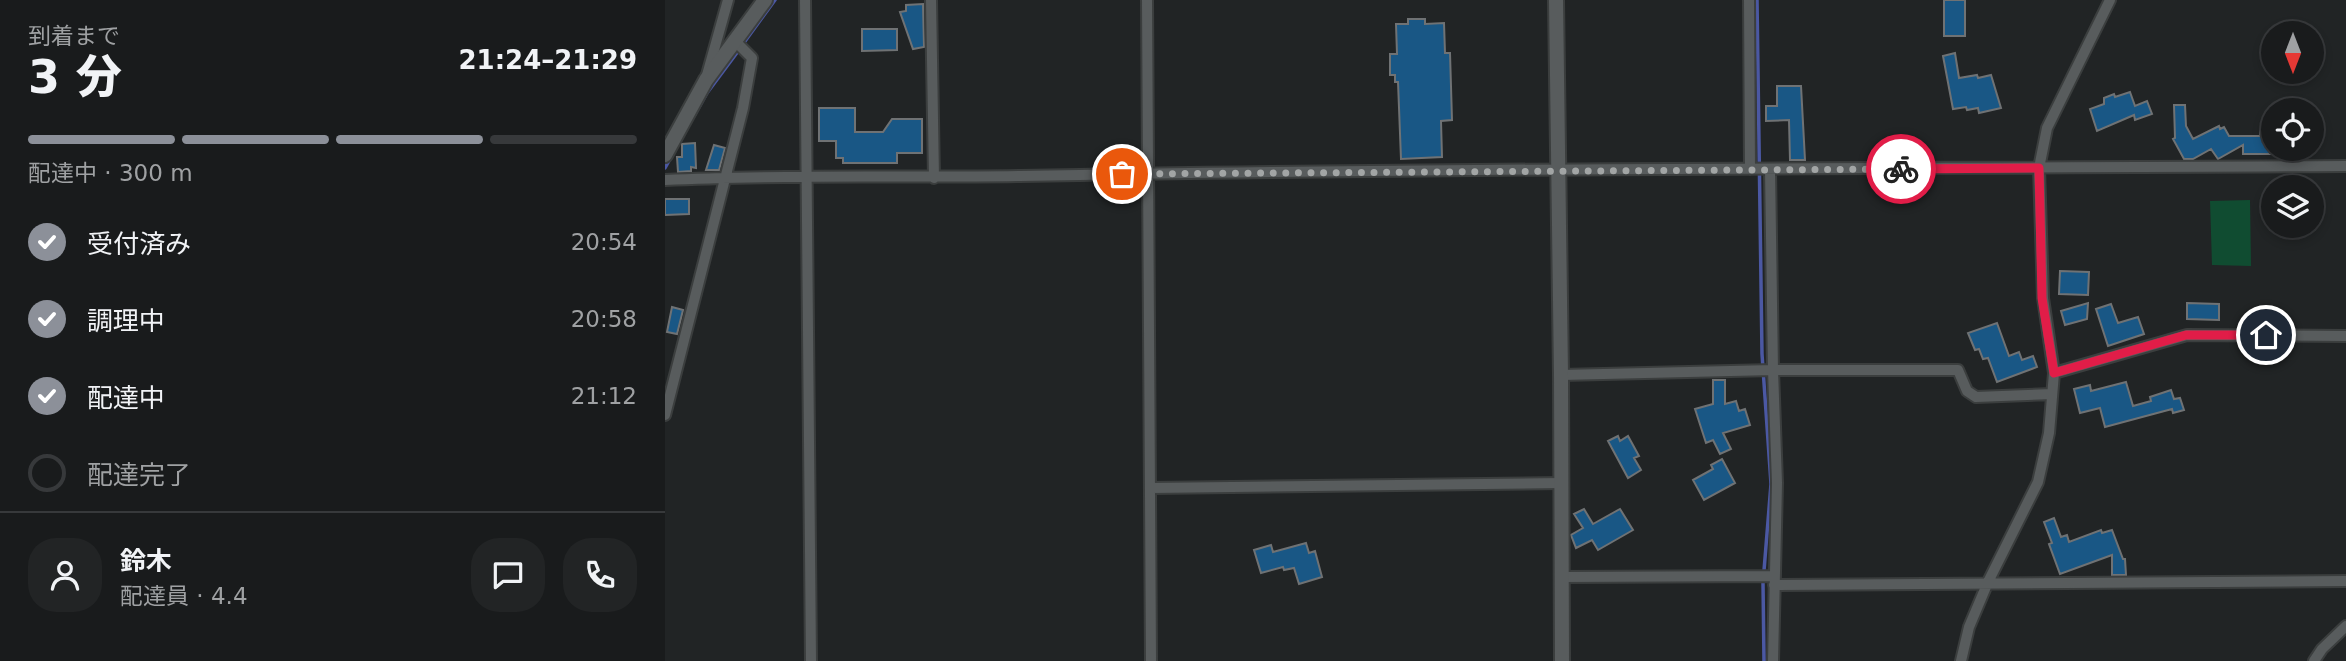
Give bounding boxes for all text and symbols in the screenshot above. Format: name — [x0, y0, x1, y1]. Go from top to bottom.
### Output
north arrow — [2261, 21, 2324, 84]
map controls — [2261, 21, 2324, 238]
text: 到着まで — [28, 23, 120, 49]
text: 21:24–21:29 — [458, 45, 637, 75]
text: 3 分 — [28, 50, 122, 104]
button: locate — [2261, 98, 2324, 161]
courier — [1866, 134, 1936, 204]
pin — [1092, 144, 1152, 204]
icon: bike — [1882, 150, 1920, 188]
icon: bag — [1103, 155, 1141, 193]
text: 配達中 · 300 m — [28, 160, 193, 186]
button: layers — [2261, 175, 2324, 238]
icon: check — [28, 223, 66, 261]
text: 受付済み — [87, 229, 191, 259]
text: 20:54 — [571, 229, 637, 255]
icon: check — [28, 300, 66, 338]
pin — [2236, 305, 2296, 365]
text: 調理中 — [87, 306, 165, 336]
text: 20:58 — [571, 306, 637, 332]
icon: home — [2247, 316, 2285, 354]
icon: check — [28, 377, 66, 415]
text: 配達中 — [87, 383, 165, 413]
text: 21:12 — [571, 383, 637, 409]
text: 配達完了 — [87, 460, 191, 490]
button: person — [28, 538, 102, 612]
button: chat — [471, 538, 545, 612]
button: phone — [563, 538, 637, 612]
text: 鈴木 — [120, 546, 172, 576]
text: 配達員 · 4.4 — [120, 583, 248, 609]

